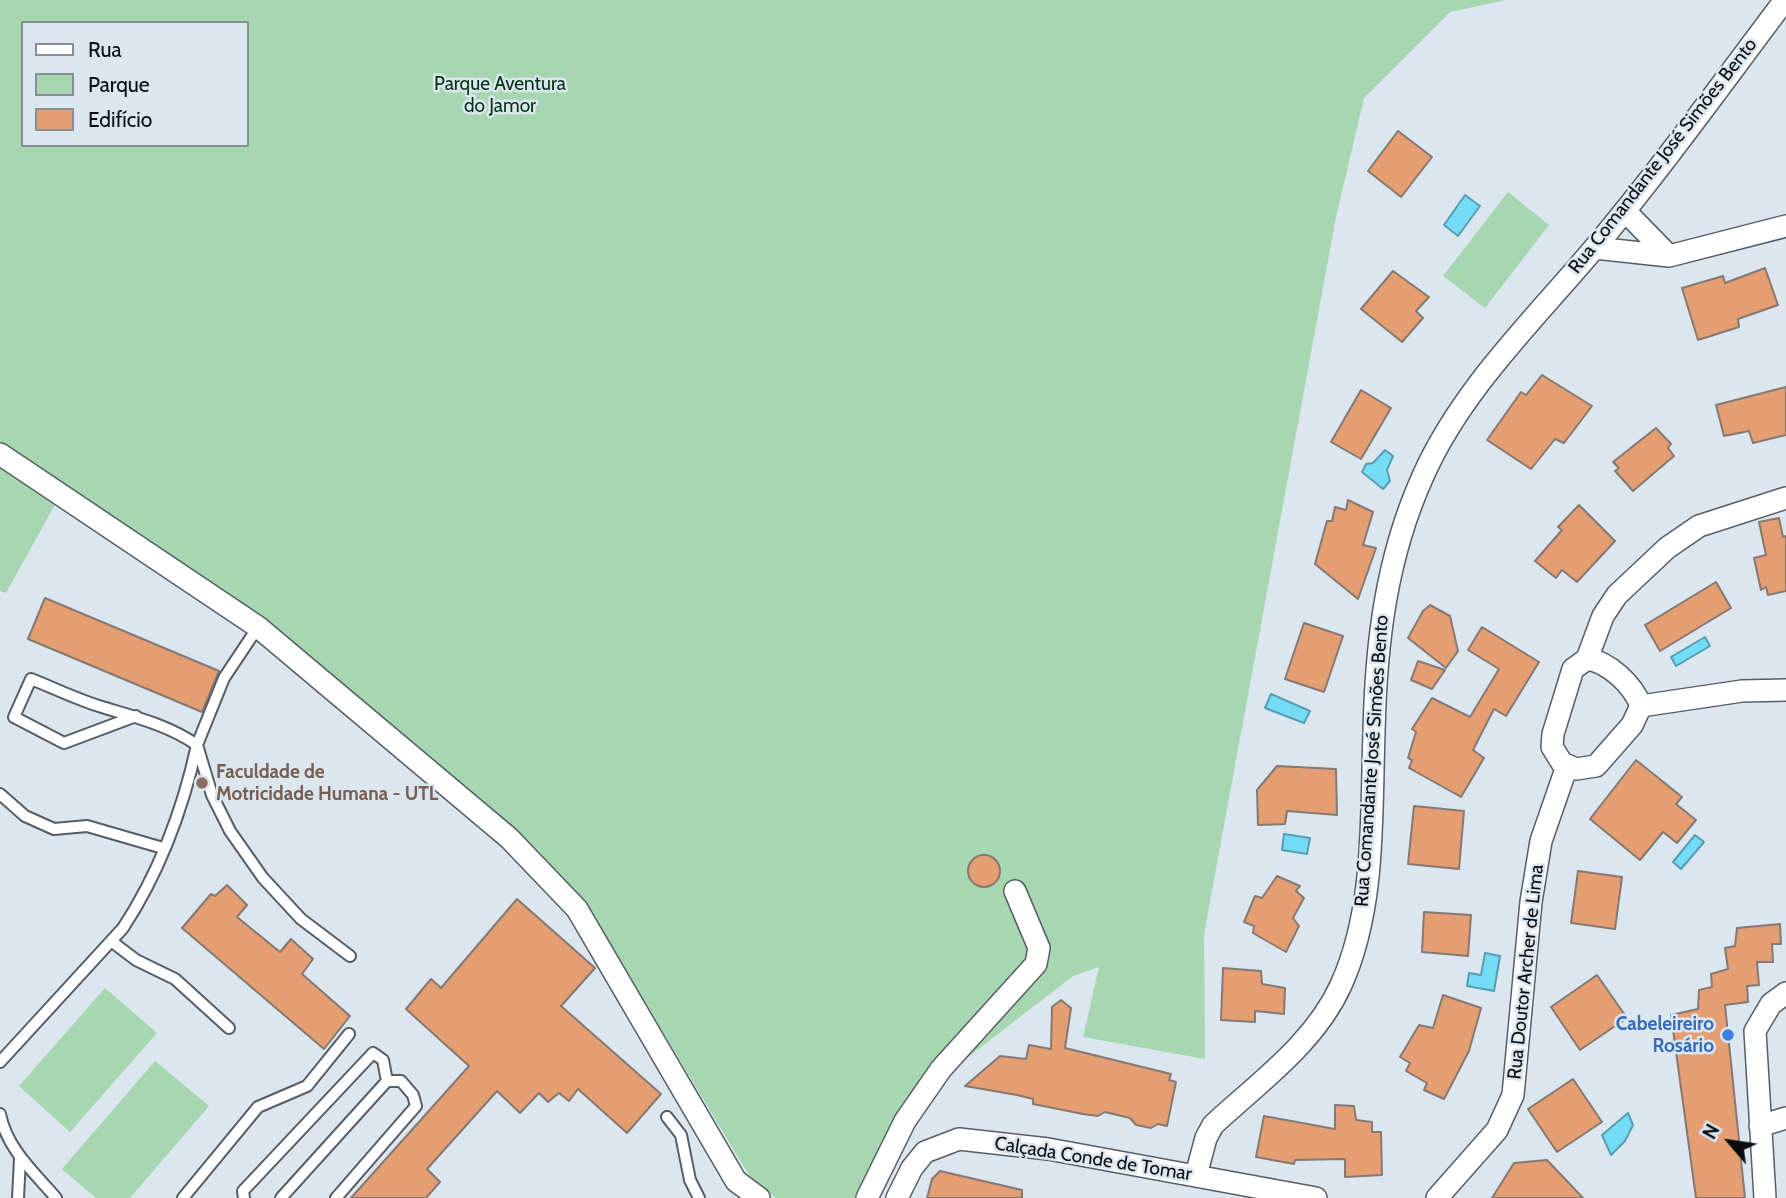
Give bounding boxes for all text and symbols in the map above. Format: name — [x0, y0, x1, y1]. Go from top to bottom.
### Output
legend — [21, 21, 248, 147]
street label: Rua Comandante José Simões Bento — [1564, 34, 1762, 278]
text: Rua — [88, 37, 122, 62]
text: Parque — [88, 72, 150, 97]
park label: Parque Aventura do Jamor — [434, 73, 566, 117]
text: Edifício — [88, 107, 152, 132]
street label: Rua Comandante José Simões Bento — [1350, 614, 1394, 908]
place label: Faculdade de Motricidade Humana - UTL — [216, 761, 438, 805]
marker: Faculdade de Motricidade Humana - UTL — [194, 775, 210, 791]
street label: Rua Doutor Archer de Lima — [1503, 863, 1549, 1081]
place label: Cabeleireiro Rosário — [1616, 1013, 1714, 1057]
marker: Cabeleireiro Rosário — [1720, 1027, 1736, 1043]
north arrow — [1695, 1107, 1765, 1177]
text: N — [1698, 1120, 1725, 1143]
street label: Calçada Conde de Tomar — [993, 1132, 1193, 1186]

